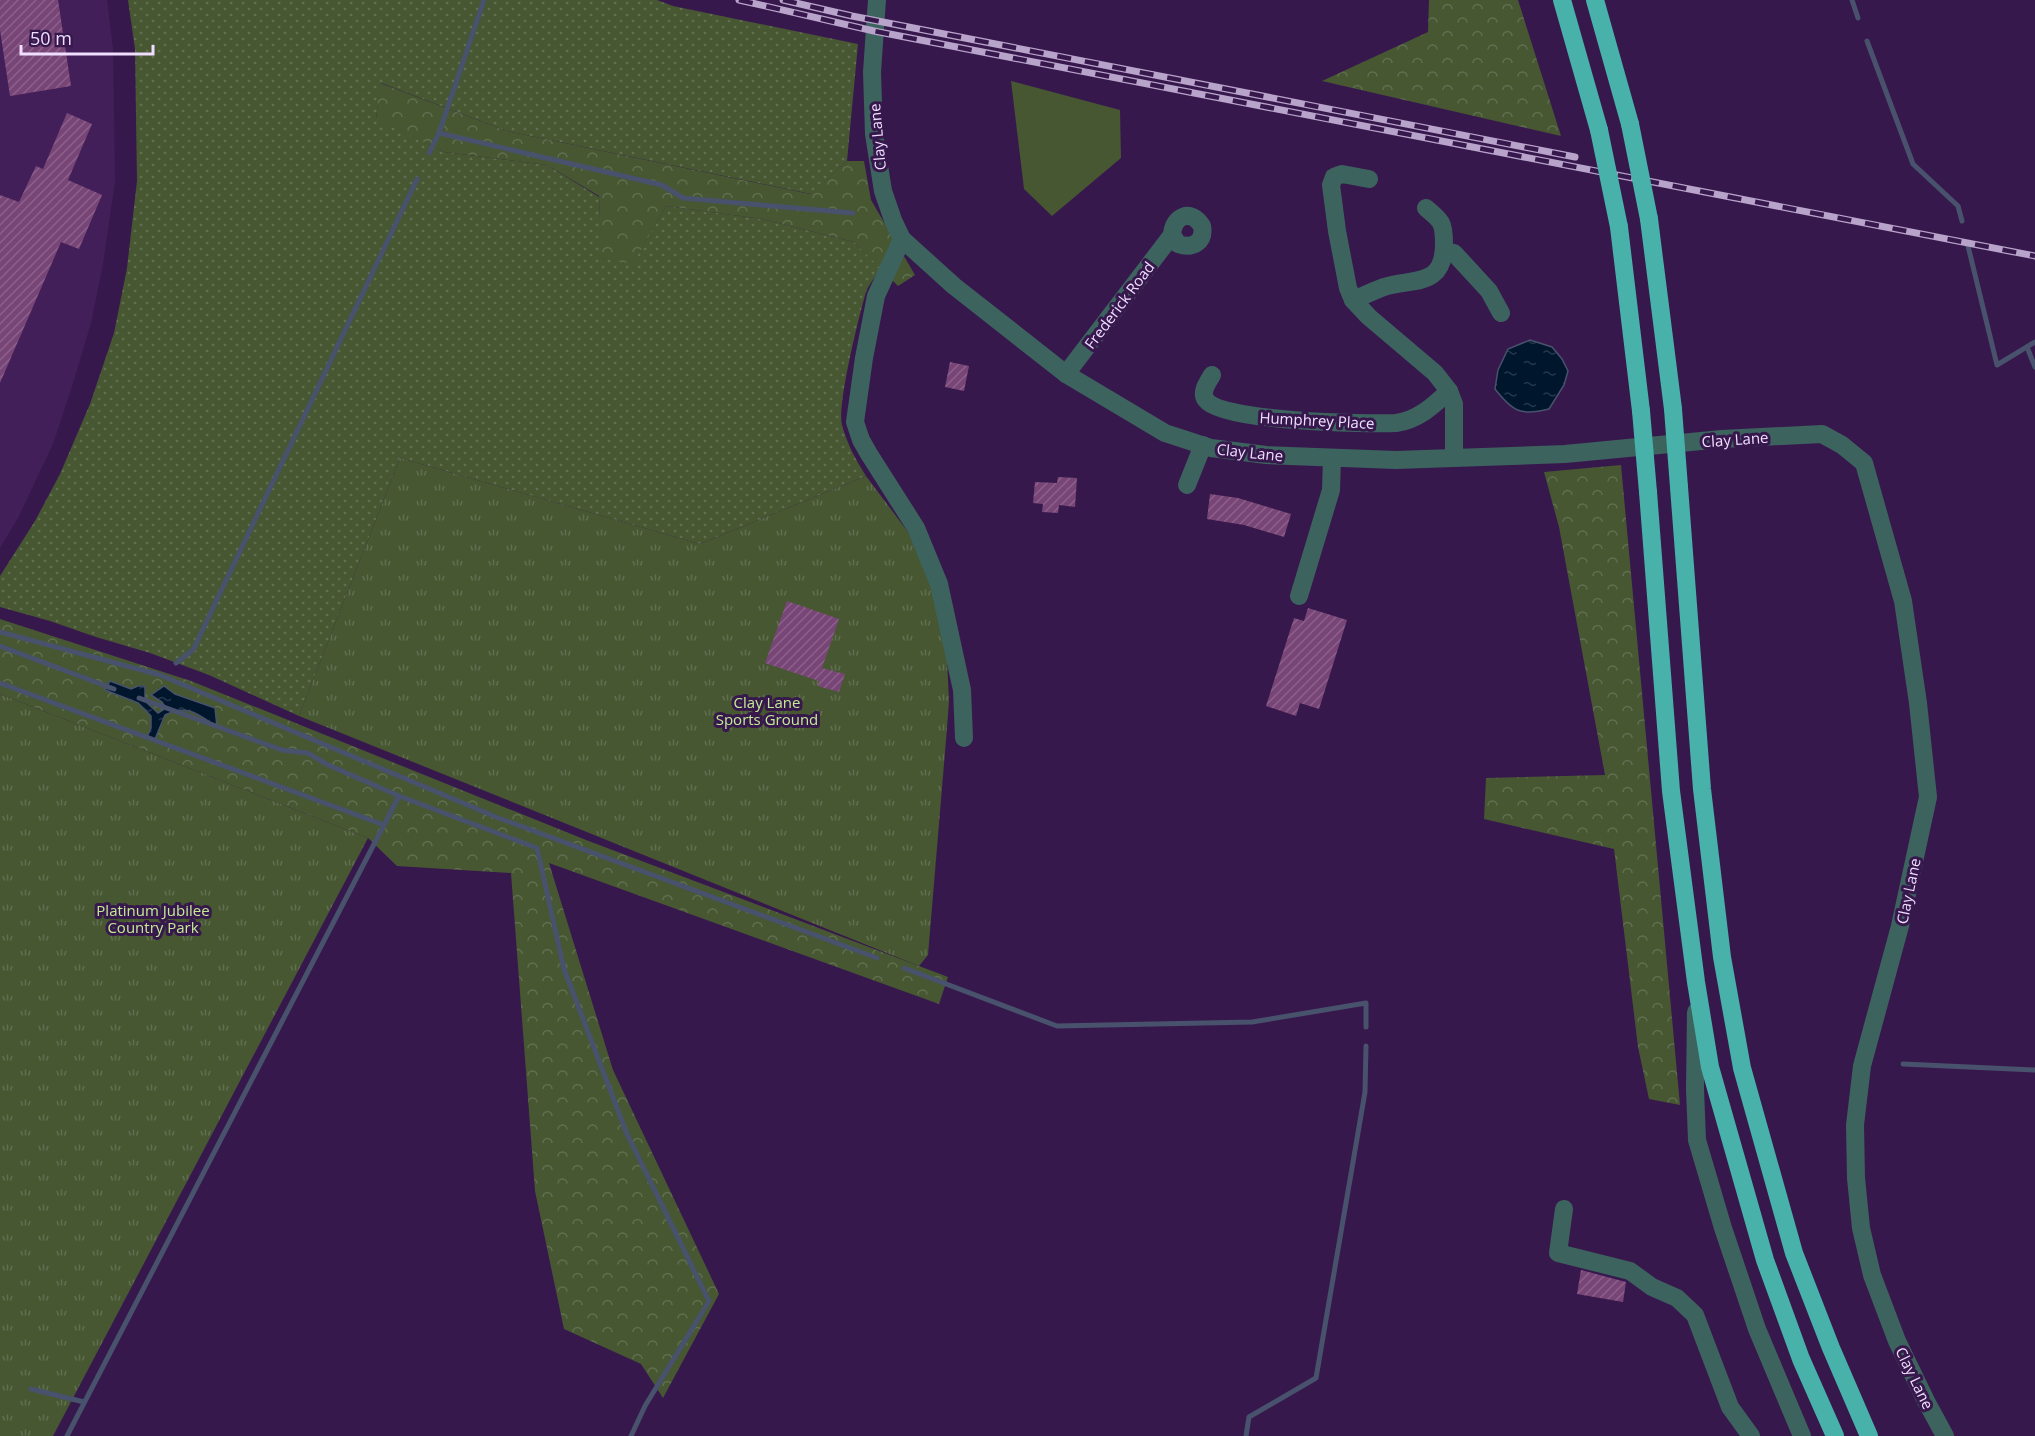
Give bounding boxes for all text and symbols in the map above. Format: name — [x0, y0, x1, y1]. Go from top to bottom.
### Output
scale bar — [21, 18, 153, 56]
text: 50 m — [30, 26, 72, 50]
street label: Clay Lane — [864, 103, 890, 171]
street label: Frederick Road — [1080, 257, 1158, 353]
street label: Humphrey Place — [1259, 407, 1375, 433]
street label: Clay Lane — [1701, 427, 1769, 451]
street label: Clay Lane — [1216, 439, 1284, 465]
park label: Clay Lane Sports Ground — [716, 692, 818, 729]
street label: Clay Lane — [1891, 856, 1925, 926]
park label: Platinum Jubilee Country Park — [96, 900, 210, 937]
street label: Clay Lane — [1891, 1344, 1939, 1412]

